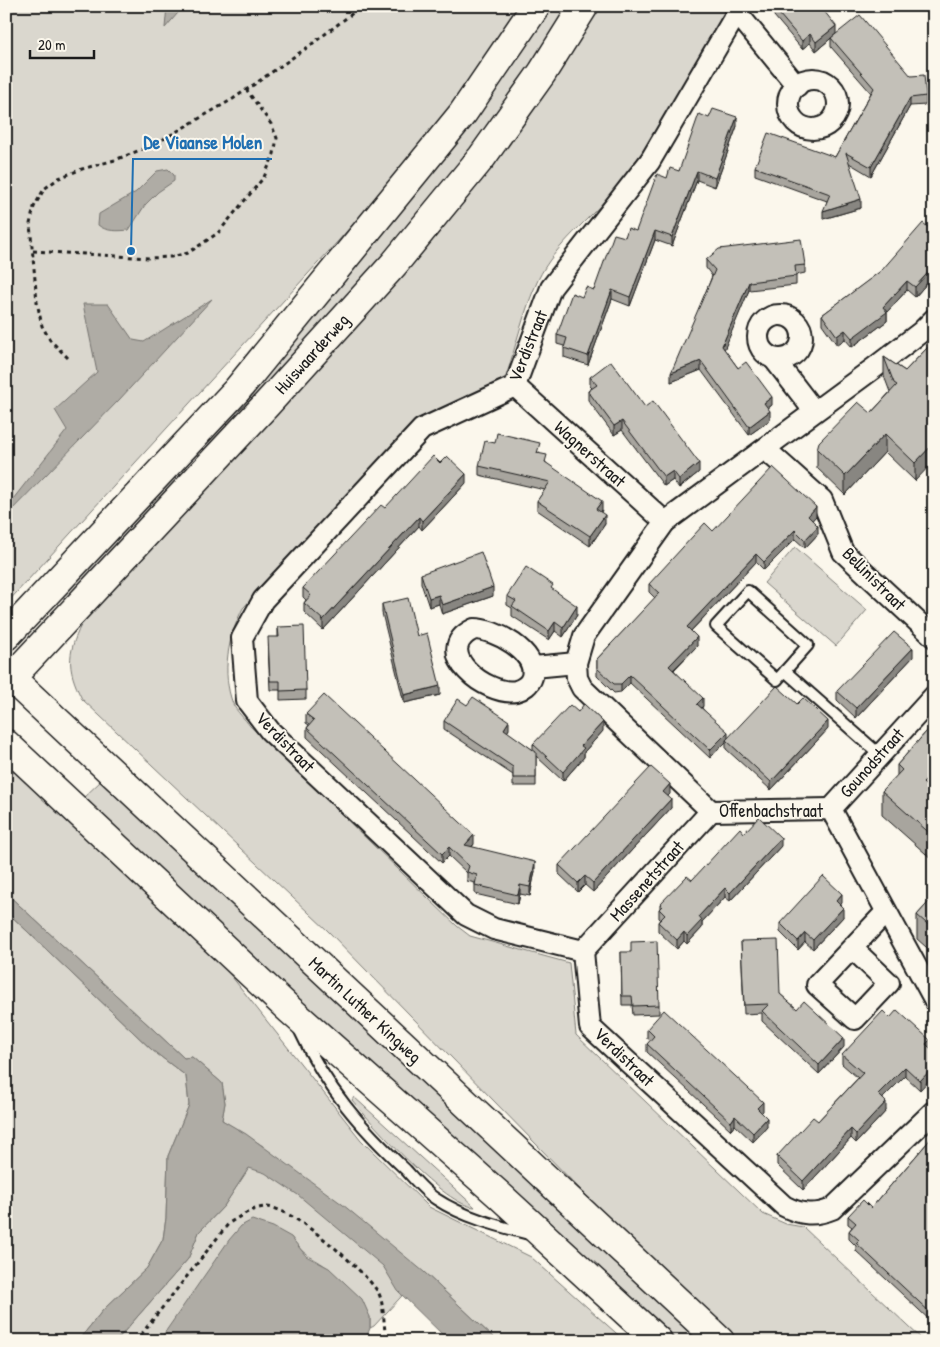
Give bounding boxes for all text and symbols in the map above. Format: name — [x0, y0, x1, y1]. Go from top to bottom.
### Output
scale bar — [30, 28, 94, 60]
text: 20 m — [38, 34, 65, 55]
callout: De Viaanse Molen — [133, 125, 272, 159]
text: De Viaanse Molen — [144, 129, 263, 155]
street label: Verdistraat — [502, 305, 554, 386]
street label: Huiswaarderweg — [269, 308, 355, 399]
street label: Wagnerstraat — [549, 415, 632, 493]
street label: Bellinistraat — [837, 541, 912, 617]
street label: Verdistraat — [250, 706, 321, 778]
street label: Gounodstraat — [834, 722, 910, 803]
street label: Offenbachstraat — [719, 798, 824, 823]
street label: Massenetstraat — [604, 834, 690, 926]
street label: Martin Luther Kingweg — [303, 951, 427, 1069]
street label: Verdistraat — [588, 1021, 661, 1092]

